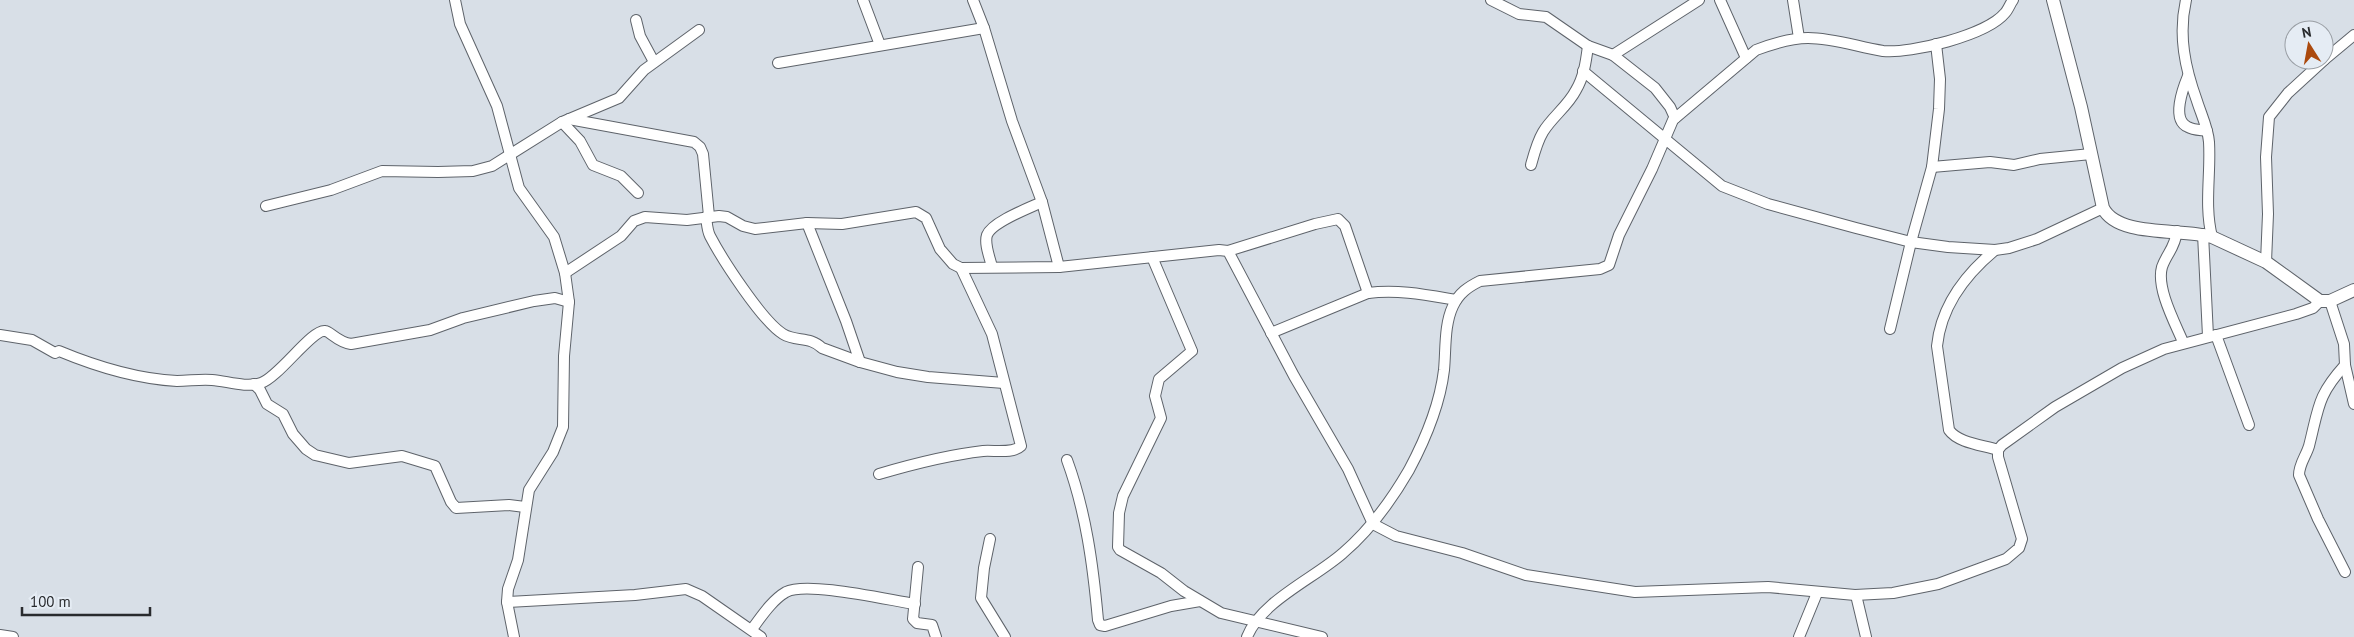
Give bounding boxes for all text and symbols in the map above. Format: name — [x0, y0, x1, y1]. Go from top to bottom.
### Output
north arrow — [2284, 20, 2334, 70]
text: N — [2300, 23, 2313, 42]
scale bar — [22, 584, 150, 616]
text: 100 m — [30, 592, 71, 611]

